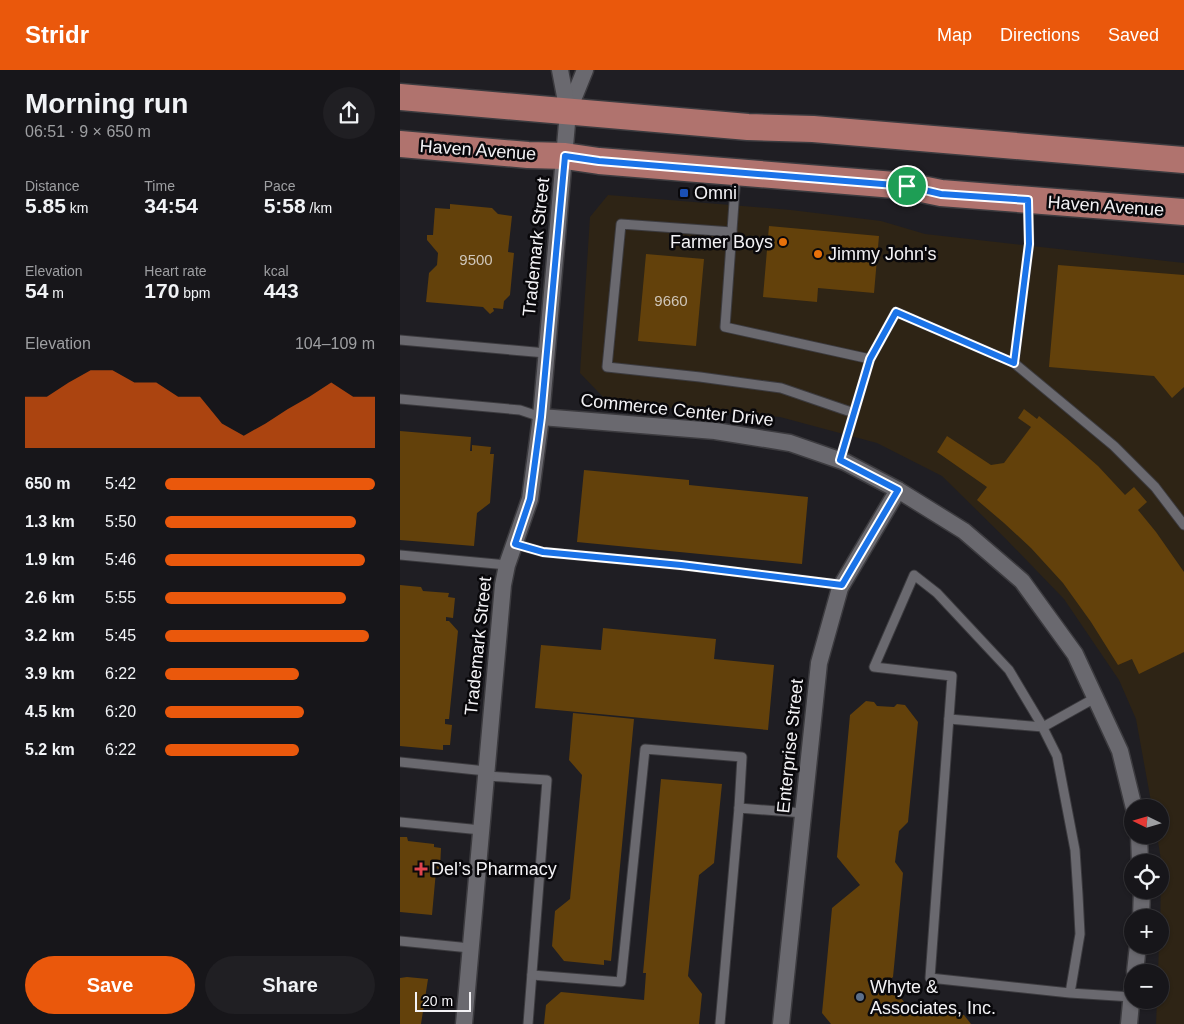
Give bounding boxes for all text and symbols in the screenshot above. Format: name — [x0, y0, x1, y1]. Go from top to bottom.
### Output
text: Stridr — [25, 21, 89, 48]
text: Map — [937, 25, 972, 45]
text: Directions — [1000, 25, 1080, 45]
text: Saved — [1108, 25, 1159, 45]
button: share — [323, 87, 375, 139]
text: Morning run — [25, 88, 188, 119]
text: 06:51 · 9 × 650 m — [25, 123, 151, 140]
street label: Haven Avenue — [419, 136, 537, 164]
pin — [886, 165, 928, 207]
icon: arrive — [893, 172, 921, 200]
street label: Trademark Street — [519, 177, 553, 317]
text: Distance — [25, 178, 79, 194]
text: Time — [144, 178, 175, 194]
text: Pace — [264, 178, 296, 194]
place label: Omni — [694, 183, 737, 203]
marker: Omni — [678, 187, 690, 199]
street label: Haven Avenue — [1047, 192, 1165, 220]
text: 5.85 — [25, 194, 66, 217]
text: 34:54 — [144, 194, 198, 217]
text: 5:58 — [264, 194, 306, 217]
text: km — [66, 200, 88, 216]
text: /km — [306, 200, 332, 216]
place label: Farmer Boys — [670, 232, 773, 252]
marker: Farmer Boys — [777, 236, 789, 248]
place label: Jimmy John's — [828, 244, 936, 264]
marker: Jimmy John's — [812, 248, 824, 260]
house number: 9500 — [459, 251, 493, 268]
text: Elevation — [25, 263, 83, 279]
text: Heart rate — [144, 263, 207, 279]
text: kcal — [264, 263, 289, 279]
text: 54 — [25, 279, 48, 302]
text: 170 — [144, 279, 179, 302]
text: 443 — [264, 279, 299, 302]
text: m — [48, 285, 64, 301]
text: bpm — [179, 285, 211, 301]
house number: 9660 — [654, 292, 688, 309]
text: Elevation — [25, 335, 91, 352]
text: 104–109 m — [295, 335, 375, 352]
street label: Commerce Center Drive — [579, 390, 775, 430]
text: 650 m — [25, 475, 70, 492]
text: 5:42 — [105, 475, 136, 492]
text: 1.3 km — [25, 513, 75, 530]
text: 5:50 — [105, 513, 136, 530]
text: 1.9 km — [25, 551, 75, 568]
text: 5:46 — [105, 551, 136, 568]
street label: Trademark Street — [461, 576, 495, 716]
text: 2.6 km — [25, 589, 75, 606]
text: 5:55 — [105, 589, 136, 606]
text: 3.2 km — [25, 627, 75, 644]
text: 5:45 — [105, 627, 136, 644]
text: 3.9 km — [25, 665, 75, 682]
text: 6:22 — [105, 665, 136, 682]
street label: Enterprise Street — [773, 678, 807, 814]
text: 4.5 km — [25, 703, 75, 720]
text: 6:20 — [105, 703, 136, 720]
text: 5.2 km — [25, 741, 75, 758]
text: 6:22 — [105, 741, 136, 758]
north arrow — [1124, 799, 1169, 844]
map controls — [1124, 799, 1169, 1009]
button: locate — [1124, 854, 1169, 899]
place label: Del’s Pharmacy — [431, 859, 557, 879]
marker: Del’s Pharmacy — [415, 863, 427, 875]
button: + — [1124, 909, 1169, 954]
button: Save — [25, 956, 195, 1014]
button: Share — [205, 956, 375, 1014]
button: − — [1124, 964, 1169, 1009]
place label: Whyte & Associates, Inc. — [870, 977, 996, 1018]
scale bar — [415, 989, 471, 1012]
marker: Whyte & Associates, Inc. — [854, 991, 866, 1003]
text: 20 m — [422, 993, 453, 1009]

